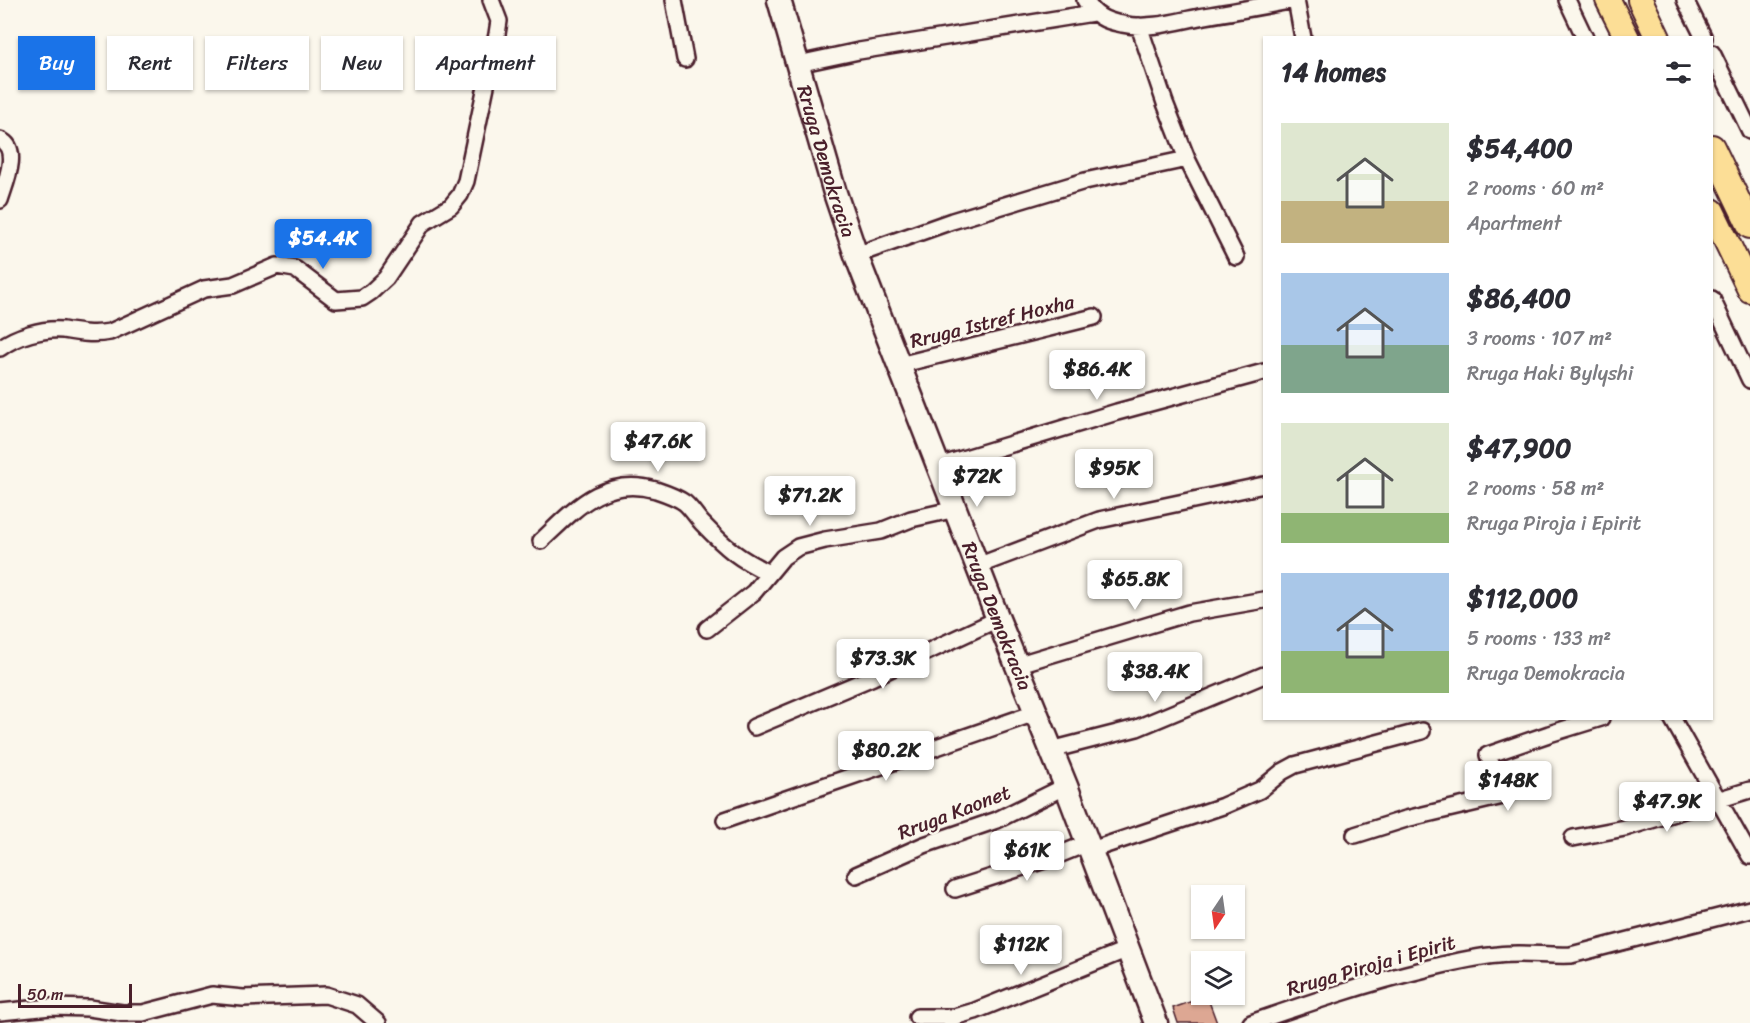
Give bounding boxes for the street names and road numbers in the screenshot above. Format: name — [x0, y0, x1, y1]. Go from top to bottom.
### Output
street label: Rruga Demokracia — [787, 81, 866, 242]
street label: Rruga Istref Hoxha — [906, 284, 1079, 359]
street label: Rruga Demokracia — [951, 536, 1042, 696]
street label: Rruga Kaonet — [893, 775, 1016, 850]
street label: Rruga Piroja i Epirit — [1283, 925, 1460, 1006]

